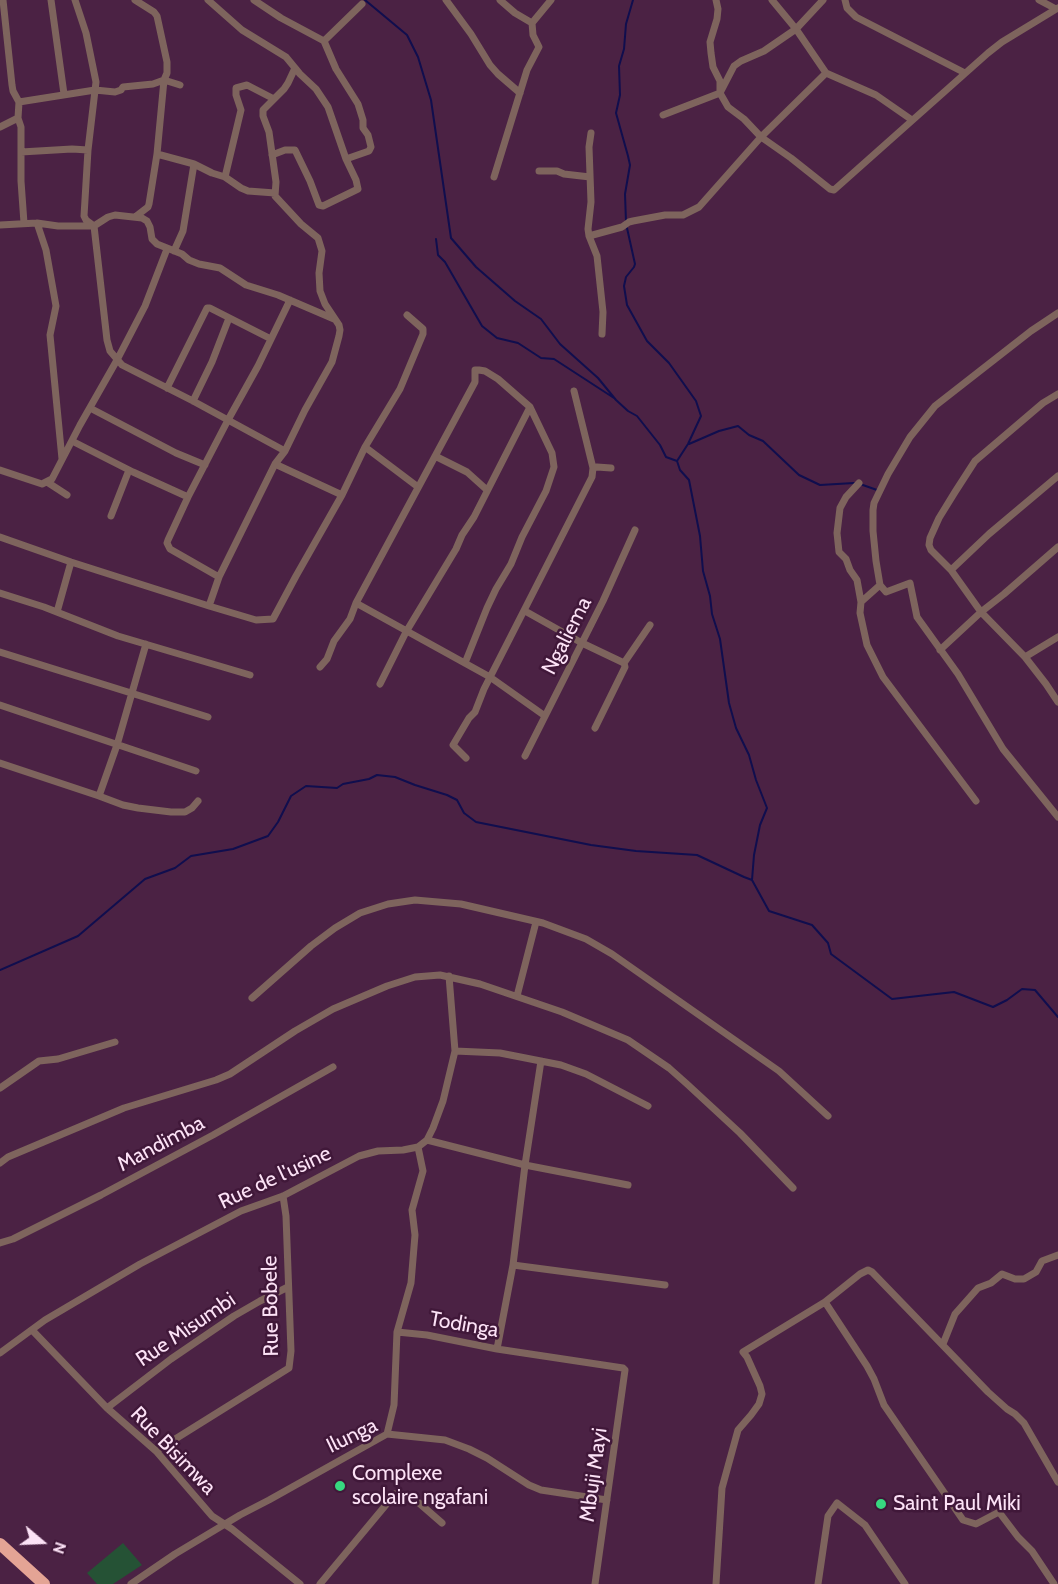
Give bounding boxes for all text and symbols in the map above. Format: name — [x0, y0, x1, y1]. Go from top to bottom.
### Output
street label: Ngaliema — [537, 593, 597, 679]
street label: Mandimba — [113, 1111, 209, 1177]
street label: Rue de l'usine — [215, 1141, 335, 1215]
street label: Rue Bobele — [258, 1255, 284, 1357]
street label: Rue Misumbi — [132, 1288, 240, 1372]
street label: Todinga — [428, 1307, 500, 1343]
street label: Rue Bisimwa — [125, 1402, 221, 1500]
street label: Ilunga — [322, 1413, 382, 1459]
street label: Mbuji Mayi — [575, 1426, 613, 1524]
place label: Complexe scolaire ngafani — [352, 1461, 488, 1511]
marker: Complexe scolaire ngafani — [333, 1479, 347, 1493]
place label: Saint Paul Miki — [893, 1491, 1021, 1517]
marker: Saint Paul Miki — [874, 1497, 888, 1511]
north arrow — [12, 1512, 72, 1572]
text: N — [49, 1540, 70, 1556]

